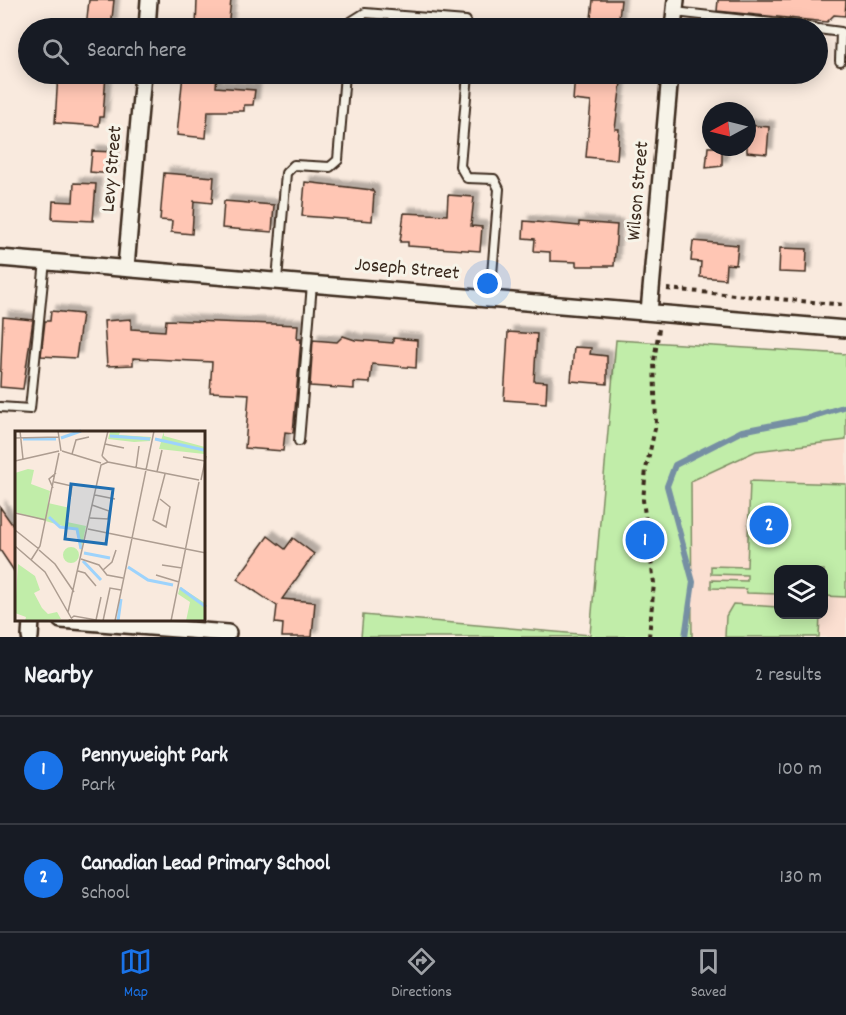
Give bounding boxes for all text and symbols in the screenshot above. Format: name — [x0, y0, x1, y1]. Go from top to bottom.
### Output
search box — [18, 18, 828, 84]
icon: search — [39, 35, 72, 68]
text: Search here — [87, 36, 186, 67]
north arrow — [702, 102, 756, 156]
street label: Levy Street — [95, 125, 131, 213]
street label: Wilson Street — [621, 140, 657, 242]
street label: Joseph Street — [353, 251, 461, 289]
your location — [473, 269, 502, 298]
inset map — [15, 431, 206, 622]
pin: 2 — [750, 502, 788, 548]
pin: 1 — [626, 518, 664, 562]
map controls — [774, 565, 828, 619]
button: layers — [774, 565, 828, 619]
text: Nearby — [24, 658, 92, 695]
text: 2 results — [755, 662, 822, 690]
text: Pennyweight Park — [81, 741, 228, 772]
text: 1 — [41, 756, 46, 784]
text: 100 m — [778, 756, 822, 784]
text: Park — [81, 772, 115, 800]
text: Canadian Lead Primary School — [81, 849, 330, 880]
text: 2 — [39, 864, 48, 892]
text: 130 m — [780, 864, 822, 892]
text: School — [81, 880, 130, 908]
tab: Map — [119, 945, 152, 1004]
tab: Directions — [391, 945, 452, 1004]
tab: Saved — [691, 945, 727, 1004]

